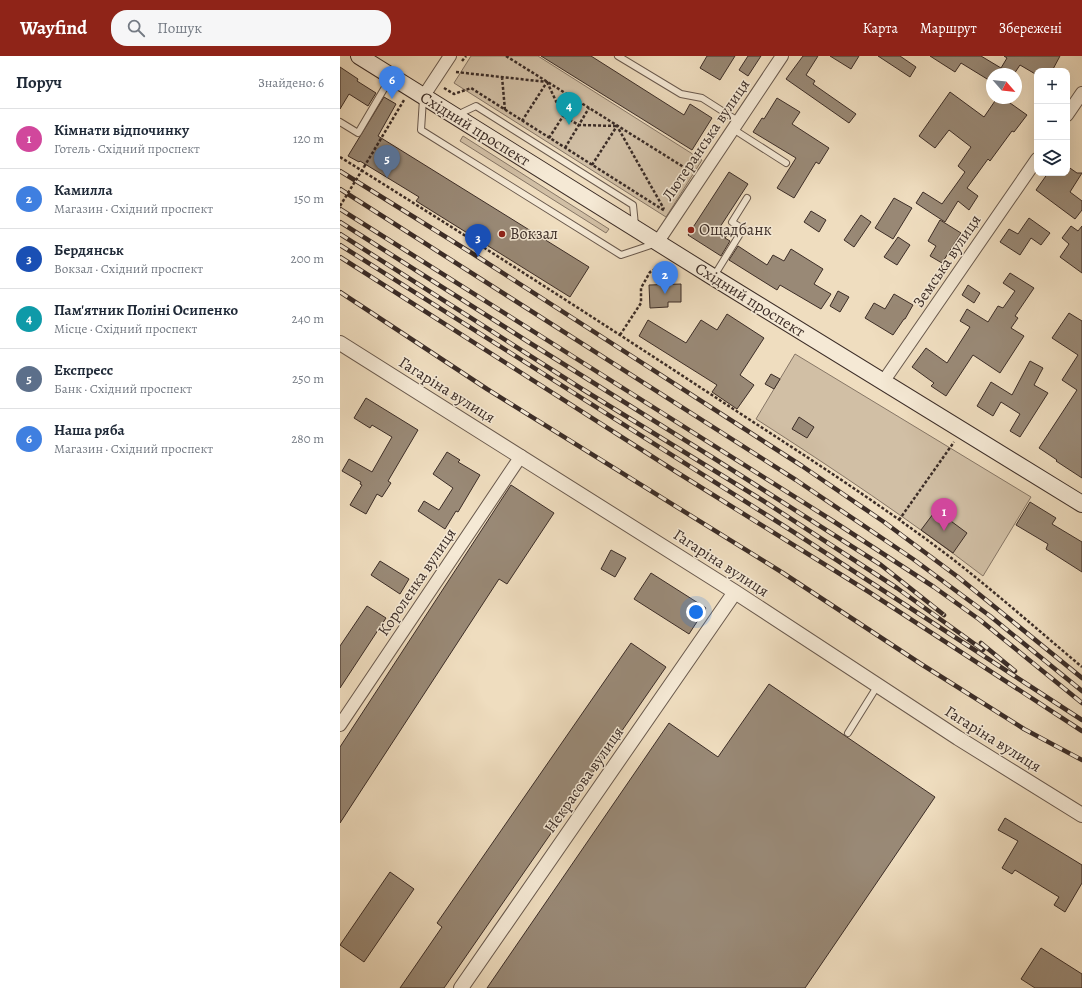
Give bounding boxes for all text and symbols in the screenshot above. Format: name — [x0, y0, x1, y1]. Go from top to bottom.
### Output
search box — [111, 10, 391, 46]
text: Wayfind — [20, 15, 87, 41]
icon: search — [125, 17, 147, 39]
text: Пошук — [157, 18, 202, 38]
text: Карта — [863, 19, 898, 38]
text: Маршрут — [920, 19, 977, 38]
text: Збережені — [999, 19, 1062, 38]
pin: 6 — [379, 66, 405, 99]
north arrow — [986, 68, 1022, 104]
map controls — [1034, 68, 1070, 176]
button: + — [1034, 68, 1070, 104]
text: Поруч — [16, 71, 62, 94]
text: Знайдено: 6 — [258, 74, 324, 91]
street label: Лютеранська вулиця — [657, 74, 755, 205]
street label: Східний проспект — [416, 86, 534, 172]
pin: 4 — [556, 92, 582, 125]
button: − — [1034, 104, 1070, 140]
text: Кімнати відпочинку — [54, 120, 189, 140]
text: 1 — [27, 130, 31, 147]
text: 120 m — [293, 130, 324, 147]
text: Готель · Східний проспект — [54, 140, 200, 157]
button: layers — [1034, 140, 1070, 176]
pin: 5 — [374, 145, 400, 178]
text: Камилла — [54, 180, 113, 200]
text: 2 — [26, 190, 32, 207]
text: 150 m — [294, 190, 324, 207]
text: Магазин · Східний проспект — [54, 200, 213, 217]
street label: Земська вулиця — [908, 210, 986, 312]
place label: Ощадбанк — [699, 219, 772, 241]
place label: Вокзал — [510, 223, 558, 245]
pin: 3 — [465, 224, 491, 257]
marker: Ощадбанк — [686, 225, 696, 235]
marker: Вокзал — [497, 229, 507, 239]
text: Бердянськ — [54, 240, 124, 260]
text: 3 — [26, 250, 32, 267]
text: 200 m — [291, 250, 324, 267]
street label: Східний проспект — [691, 257, 809, 343]
text: Вокзал · Східний проспект — [54, 260, 203, 277]
pin: 2 — [652, 261, 678, 294]
text: Пам'ятник Поліні Осипенко — [54, 300, 238, 320]
text: 4 — [26, 310, 32, 327]
text: 240 m — [292, 310, 324, 327]
text: Місце · Східний проспект — [54, 320, 197, 337]
street label: Гагаріна вулиця — [395, 352, 500, 429]
text: Експресс — [54, 360, 113, 380]
text: 5 — [26, 370, 32, 387]
text: 250 m — [292, 370, 324, 387]
text: Банк · Східний проспект — [54, 380, 192, 397]
text: Наша ряба — [54, 420, 125, 440]
text: 6 — [26, 430, 32, 447]
text: 280 m — [291, 430, 324, 447]
text: Магазин · Східний проспект — [54, 440, 213, 457]
pin: 1 — [931, 498, 957, 531]
street label: Короленка вулиця — [373, 523, 462, 640]
street label: Гагаріна вулиця — [669, 524, 773, 602]
your location — [686, 602, 706, 622]
street label: Гагаріна вулиця — [941, 701, 1046, 778]
street label: Некрасова вулиця — [539, 722, 629, 837]

